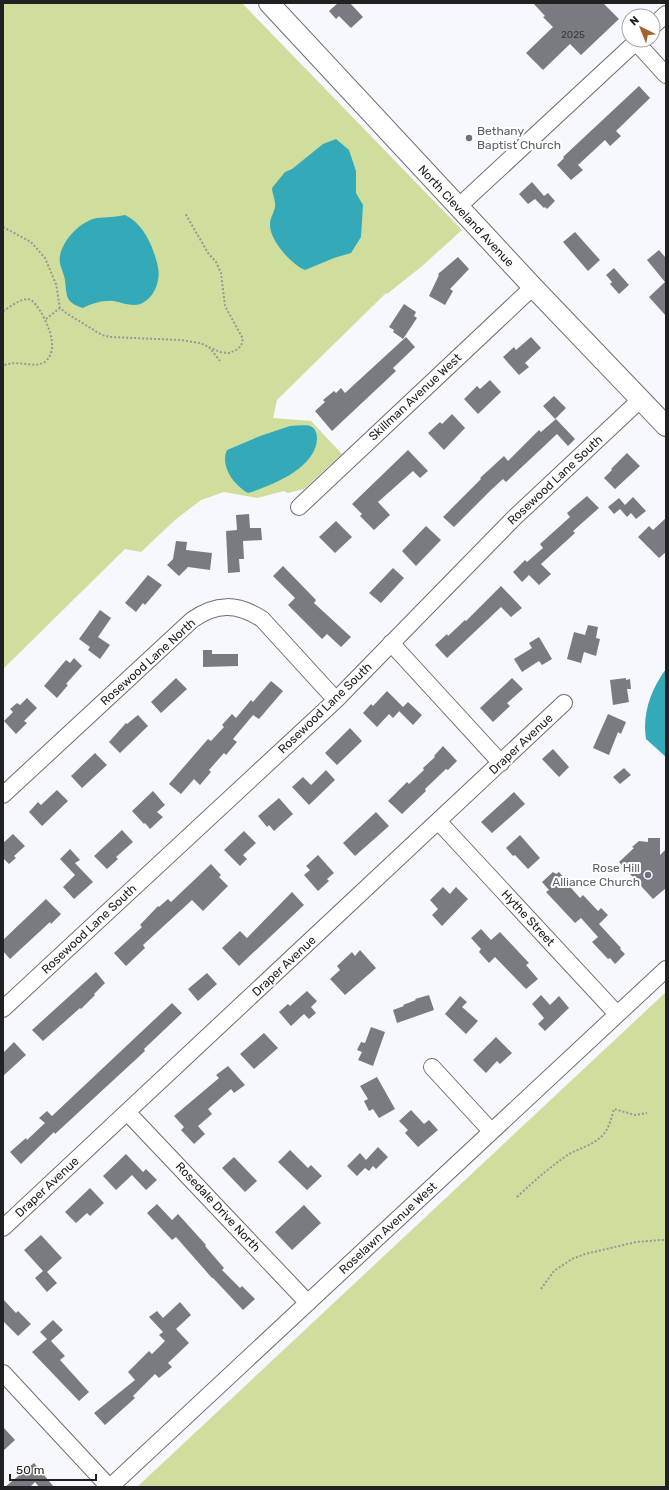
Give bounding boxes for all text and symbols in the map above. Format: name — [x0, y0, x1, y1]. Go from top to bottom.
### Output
north arrow — [621, 8, 661, 48]
text: N — [627, 14, 642, 29]
house number: 2025 — [561, 29, 585, 41]
place label: Bethany Baptist Church — [477, 124, 561, 152]
marker: Bethany Baptist Church — [464, 133, 474, 143]
street label: North Cleveland Avenue — [415, 162, 517, 270]
street label: Skillman Avenue West — [366, 350, 464, 443]
street label: Rosewood Lane South — [505, 432, 605, 528]
street label: Rosewood Lane North — [98, 616, 198, 708]
street label: Rosewood Lane South — [275, 660, 375, 756]
street label: Draper Avenue — [486, 711, 556, 777]
place label: Rose Hill Alliance Church — [552, 861, 640, 889]
marker: Rose Hill Alliance Church — [643, 870, 653, 880]
street label: Rosewood Lane South — [39, 881, 139, 977]
street label: Hythe Street — [498, 887, 558, 949]
street label: Draper Avenue — [249, 933, 319, 999]
street label: Draper Avenue — [12, 1154, 82, 1220]
street label: Rosedale Drive North — [173, 1159, 263, 1255]
street label: Roselawn Avenue West — [336, 1179, 440, 1277]
scale bar — [10, 1456, 96, 1482]
text: 50 m — [16, 1463, 44, 1477]

